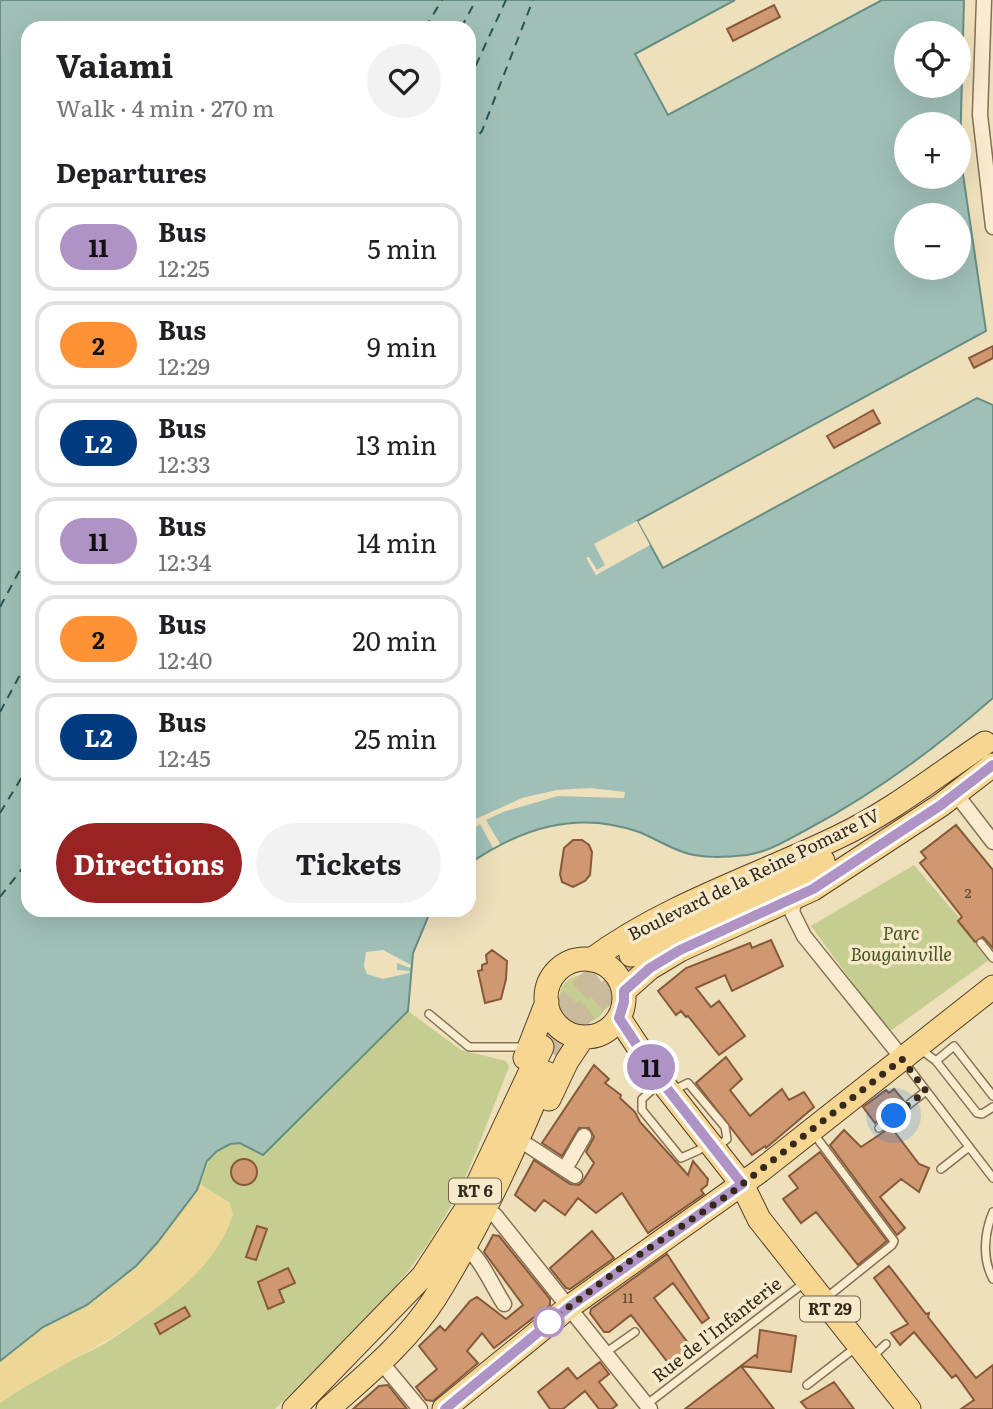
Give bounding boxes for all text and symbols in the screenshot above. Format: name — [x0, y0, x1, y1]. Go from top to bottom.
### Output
map controls — [894, 21, 971, 280]
button: locate — [894, 21, 971, 98]
text: Vaiami — [56, 39, 173, 88]
button: heart — [367, 44, 441, 118]
text: Walk · 4 min · 270 m — [56, 90, 274, 124]
button: + — [894, 112, 971, 189]
text: Departures — [56, 152, 207, 191]
button: − — [894, 203, 971, 280]
text: Bus — [158, 211, 206, 250]
text: 5 min — [368, 228, 437, 267]
text: 11 — [89, 229, 108, 264]
text: 12:25 — [158, 250, 210, 284]
text: Bus — [158, 309, 206, 348]
text: 9 min — [367, 326, 437, 365]
text: 2 — [92, 327, 105, 362]
text: 12:29 — [158, 348, 210, 382]
text: Bus — [158, 407, 206, 446]
text: 13 min — [356, 424, 437, 463]
text: L2 — [84, 425, 113, 460]
text: 12:33 — [158, 446, 211, 480]
text: Bus — [158, 505, 206, 544]
text: 14 min — [357, 522, 437, 561]
text: 11 — [89, 523, 108, 558]
text: 12:34 — [158, 544, 211, 578]
text: Bus — [158, 603, 206, 642]
text: 20 min — [352, 620, 437, 659]
text: 2 — [92, 621, 105, 656]
text: 12:40 — [158, 642, 212, 676]
text: Bus — [158, 701, 206, 740]
text: 25 min — [354, 718, 437, 757]
text: L2 — [84, 719, 113, 754]
text: 12:45 — [158, 740, 211, 774]
street label: Boulevard de la Reine Pomare IV — [623, 801, 884, 947]
button: Directions — [56, 823, 242, 903]
button: Tickets — [256, 823, 441, 903]
house number: 2 — [964, 882, 972, 902]
park label: Parc Bougainville — [850, 919, 952, 967]
line badge: 11 — [620, 1044, 682, 1090]
text: 11 — [641, 1049, 661, 1084]
your location — [876, 1098, 911, 1133]
road number: RT 6 — [449, 1178, 501, 1204]
street label: Rue de l'Infanterie — [646, 1270, 787, 1388]
house number: 11 — [622, 1287, 634, 1307]
road number: RT 29 — [800, 1296, 860, 1322]
unlabelled marker — [534, 1307, 564, 1337]

